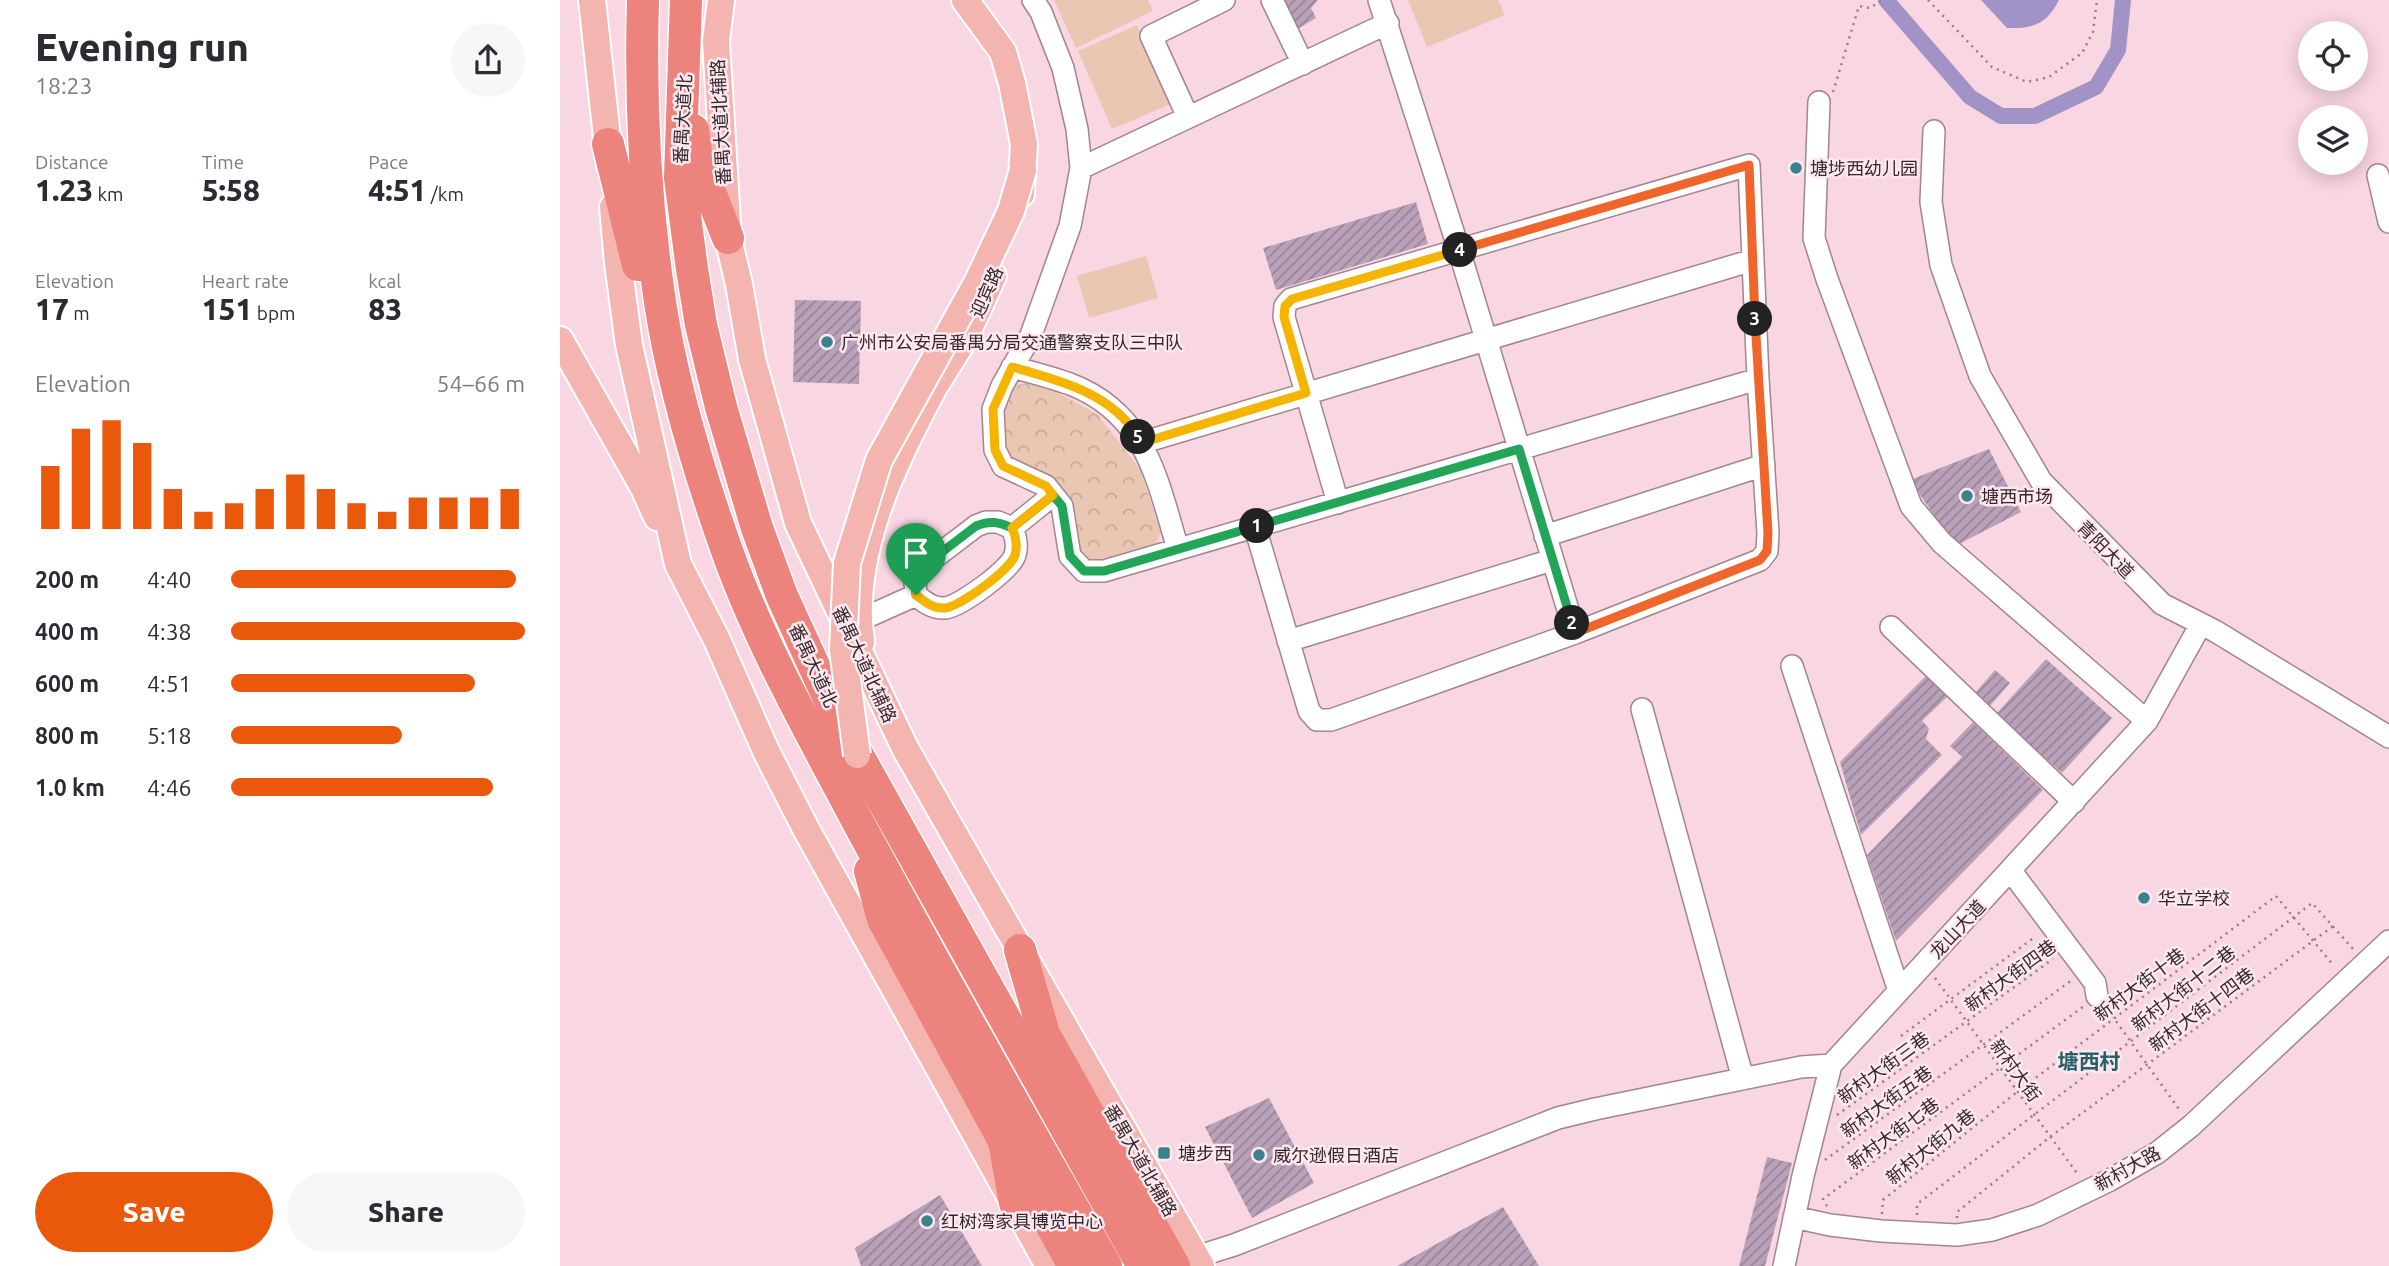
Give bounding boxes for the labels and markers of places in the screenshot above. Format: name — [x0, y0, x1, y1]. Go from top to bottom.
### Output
place label: 塘埗西幼儿园 — [1810, 158, 1918, 178]
marker: 塘埗西幼儿园 — [1788, 160, 1804, 176]
pin: 4 — [1443, 232, 1478, 268]
pin: 3 — [1738, 302, 1772, 336]
place label: 广州市公安局番禺分局交通警察支队三中队 — [841, 332, 1183, 352]
marker: 广州市公安局番禺分局交通警察支队三中队 — [819, 334, 835, 350]
pin: 5 — [1120, 420, 1156, 454]
place label: 塘西市场 — [1981, 486, 2053, 506]
marker: 塘西市场 — [1959, 488, 1975, 504]
pin: 1 — [1240, 508, 1274, 544]
pin — [886, 523, 946, 595]
pin: 2 — [1555, 606, 1590, 640]
place label: 华立学校 — [2158, 888, 2230, 908]
marker: 华立学校 — [2136, 890, 2152, 906]
place label: 塘步西 — [1178, 1143, 1232, 1163]
marker: 塘步西 — [1156, 1145, 1172, 1161]
place label: 威尔逊假日酒店 — [1273, 1145, 1399, 1165]
marker: 威尔逊假日酒店 — [1251, 1147, 1267, 1163]
place label: 红树湾家具博览中心 — [941, 1211, 1103, 1231]
marker: 红树湾家具博览中心 — [919, 1213, 935, 1229]

